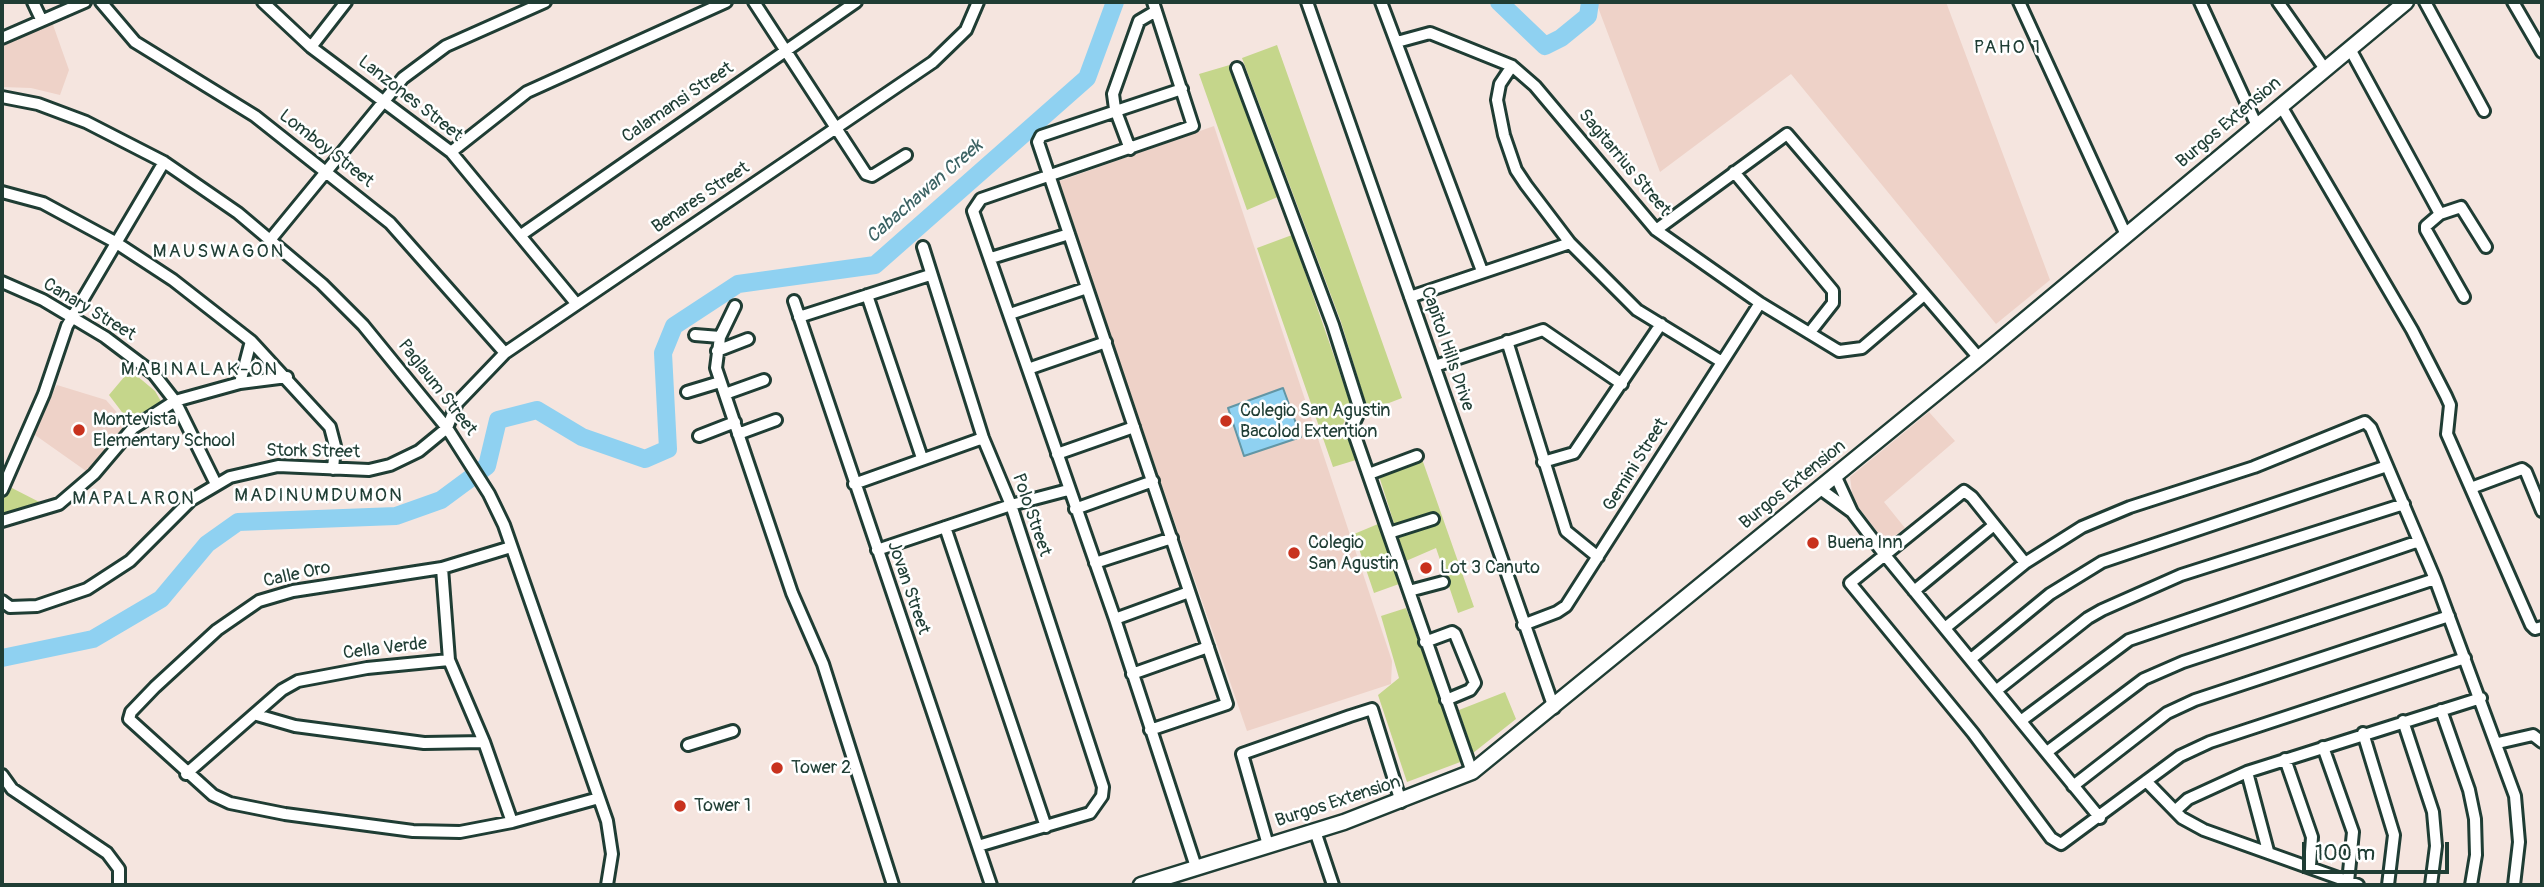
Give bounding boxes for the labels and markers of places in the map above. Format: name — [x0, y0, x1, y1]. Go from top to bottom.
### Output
place label: Colegio San Agustin Bacolod Extention — [1240, 400, 1390, 442]
place label: Montevista Elementary School — [93, 409, 235, 452]
marker: Colegio San Agustin Bacolod Extention — [1218, 413, 1234, 429]
marker: Montevista Elementary School — [71, 422, 87, 438]
place label: Colegio San Agustin — [1308, 532, 1399, 574]
place label: Buena Inn — [1827, 532, 1903, 554]
marker: Buena Inn — [1805, 535, 1821, 551]
marker: Colegio San Agustin — [1286, 545, 1302, 561]
place label: Lot 3 Canuto — [1440, 557, 1540, 579]
marker: Lot 3 Canuto — [1418, 560, 1434, 576]
place label: Tower 2 — [791, 757, 851, 779]
marker: Tower 2 — [769, 760, 785, 776]
place label: Tower 1 — [694, 795, 751, 817]
marker: Tower 1 — [672, 798, 688, 814]

